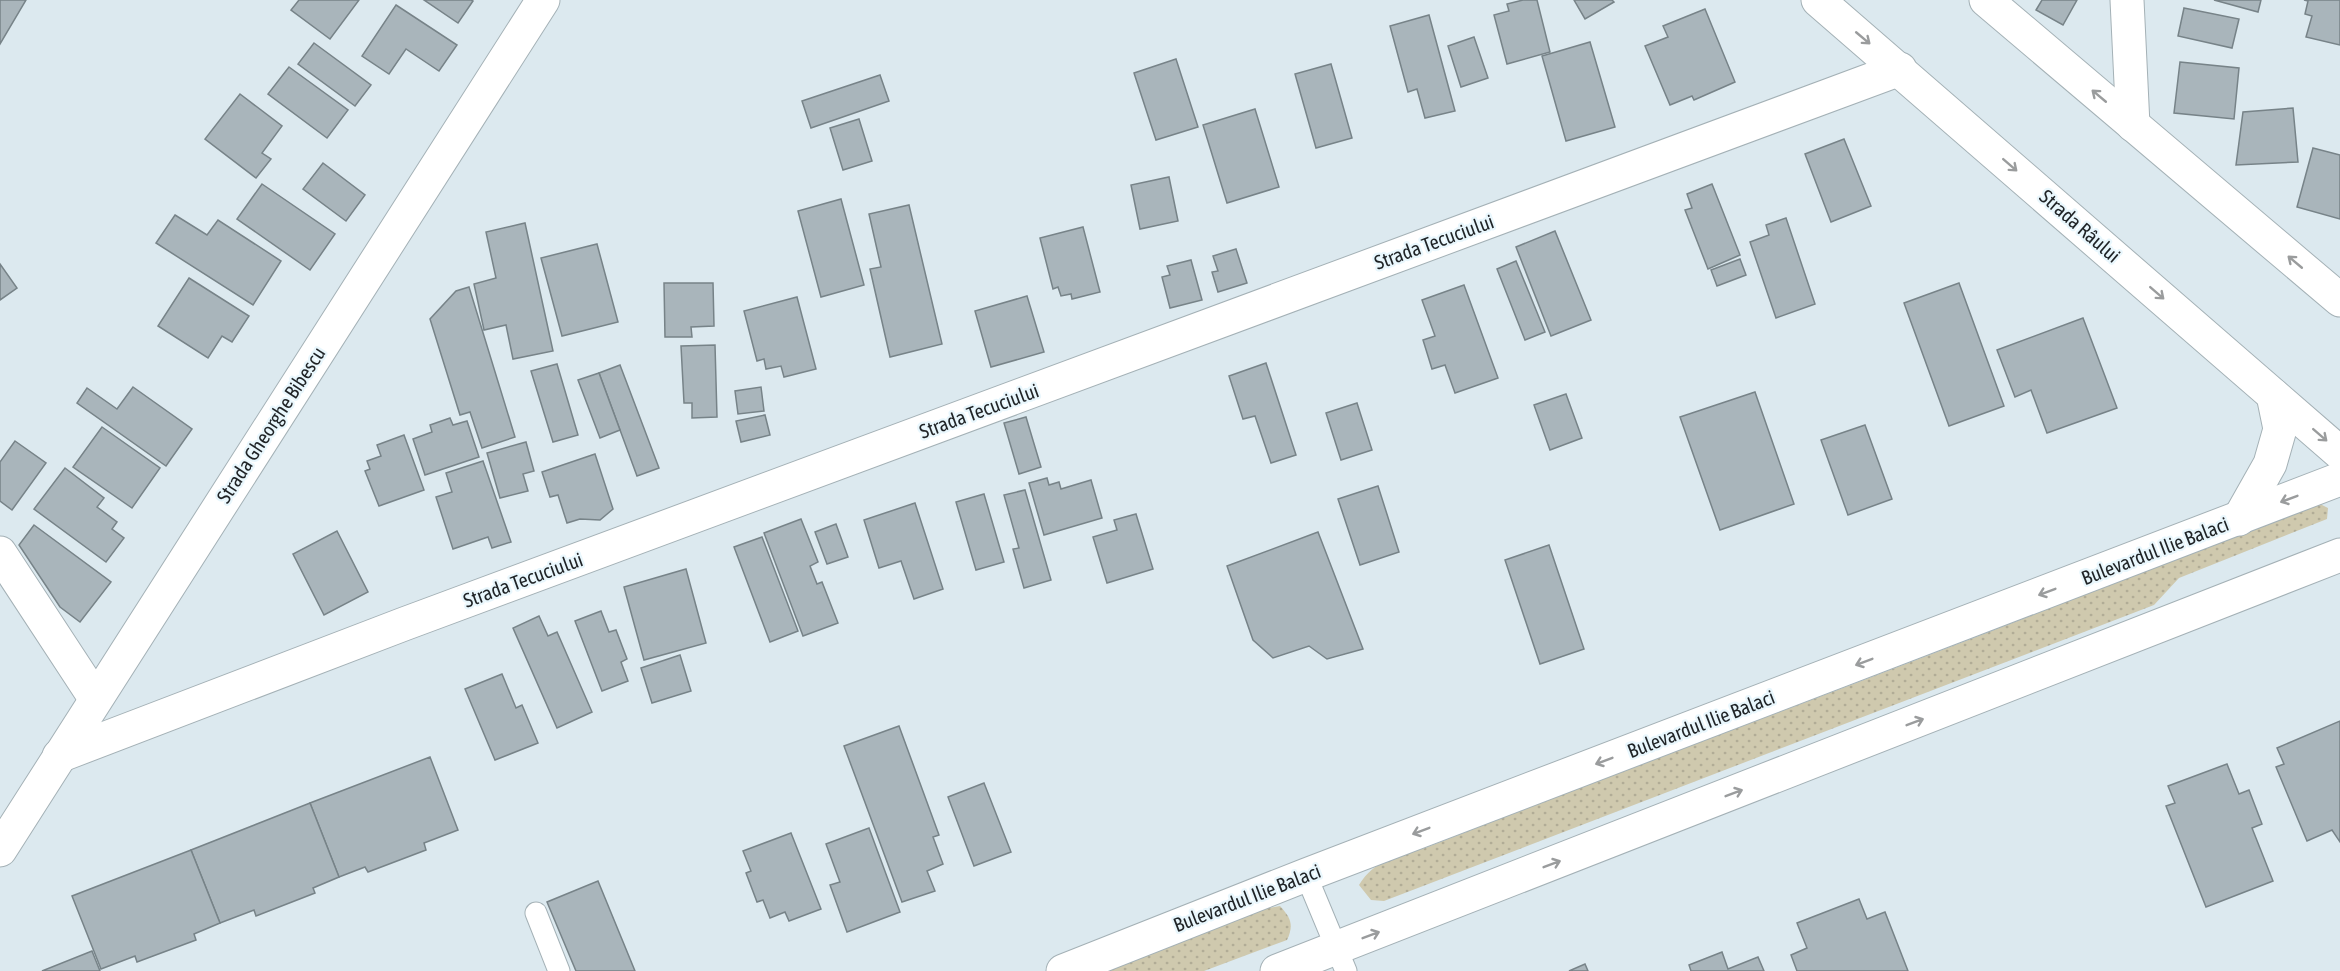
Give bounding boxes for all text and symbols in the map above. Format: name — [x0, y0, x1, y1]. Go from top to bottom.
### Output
one-way arrow — [1855, 31, 1871, 44]
one-way arrow — [2091, 89, 2107, 102]
one-way arrow — [2002, 158, 2017, 172]
street label: Strada Râului — [2035, 184, 2125, 267]
street label: Strada Tecuciului — [1371, 209, 1497, 274]
one-way arrow — [2287, 256, 2303, 269]
one-way arrow — [2149, 287, 2165, 300]
street label: Strada Gheorghe Bibescu — [212, 342, 330, 507]
street label: Strada Tecuciului — [916, 378, 1042, 443]
one-way arrow — [2312, 428, 2327, 442]
one-way arrow — [2280, 494, 2299, 505]
street label: Bulevardul Ilie Balaci — [2078, 512, 2232, 589]
street label: Strada Tecuciului — [460, 547, 586, 612]
one-way arrow — [2038, 587, 2056, 598]
one-way arrow — [1856, 657, 1874, 668]
street label: Bulevardul Ilie Balaci — [1624, 685, 1778, 762]
one-way arrow — [1906, 716, 1924, 727]
one-way arrow — [1595, 756, 1613, 767]
one-way arrow — [1724, 787, 1743, 798]
one-way arrow — [1413, 826, 1431, 837]
one-way arrow — [1542, 858, 1561, 869]
street label: Bulevardul Ilie Balaci — [1170, 859, 1324, 936]
one-way arrow — [1361, 929, 1379, 940]

